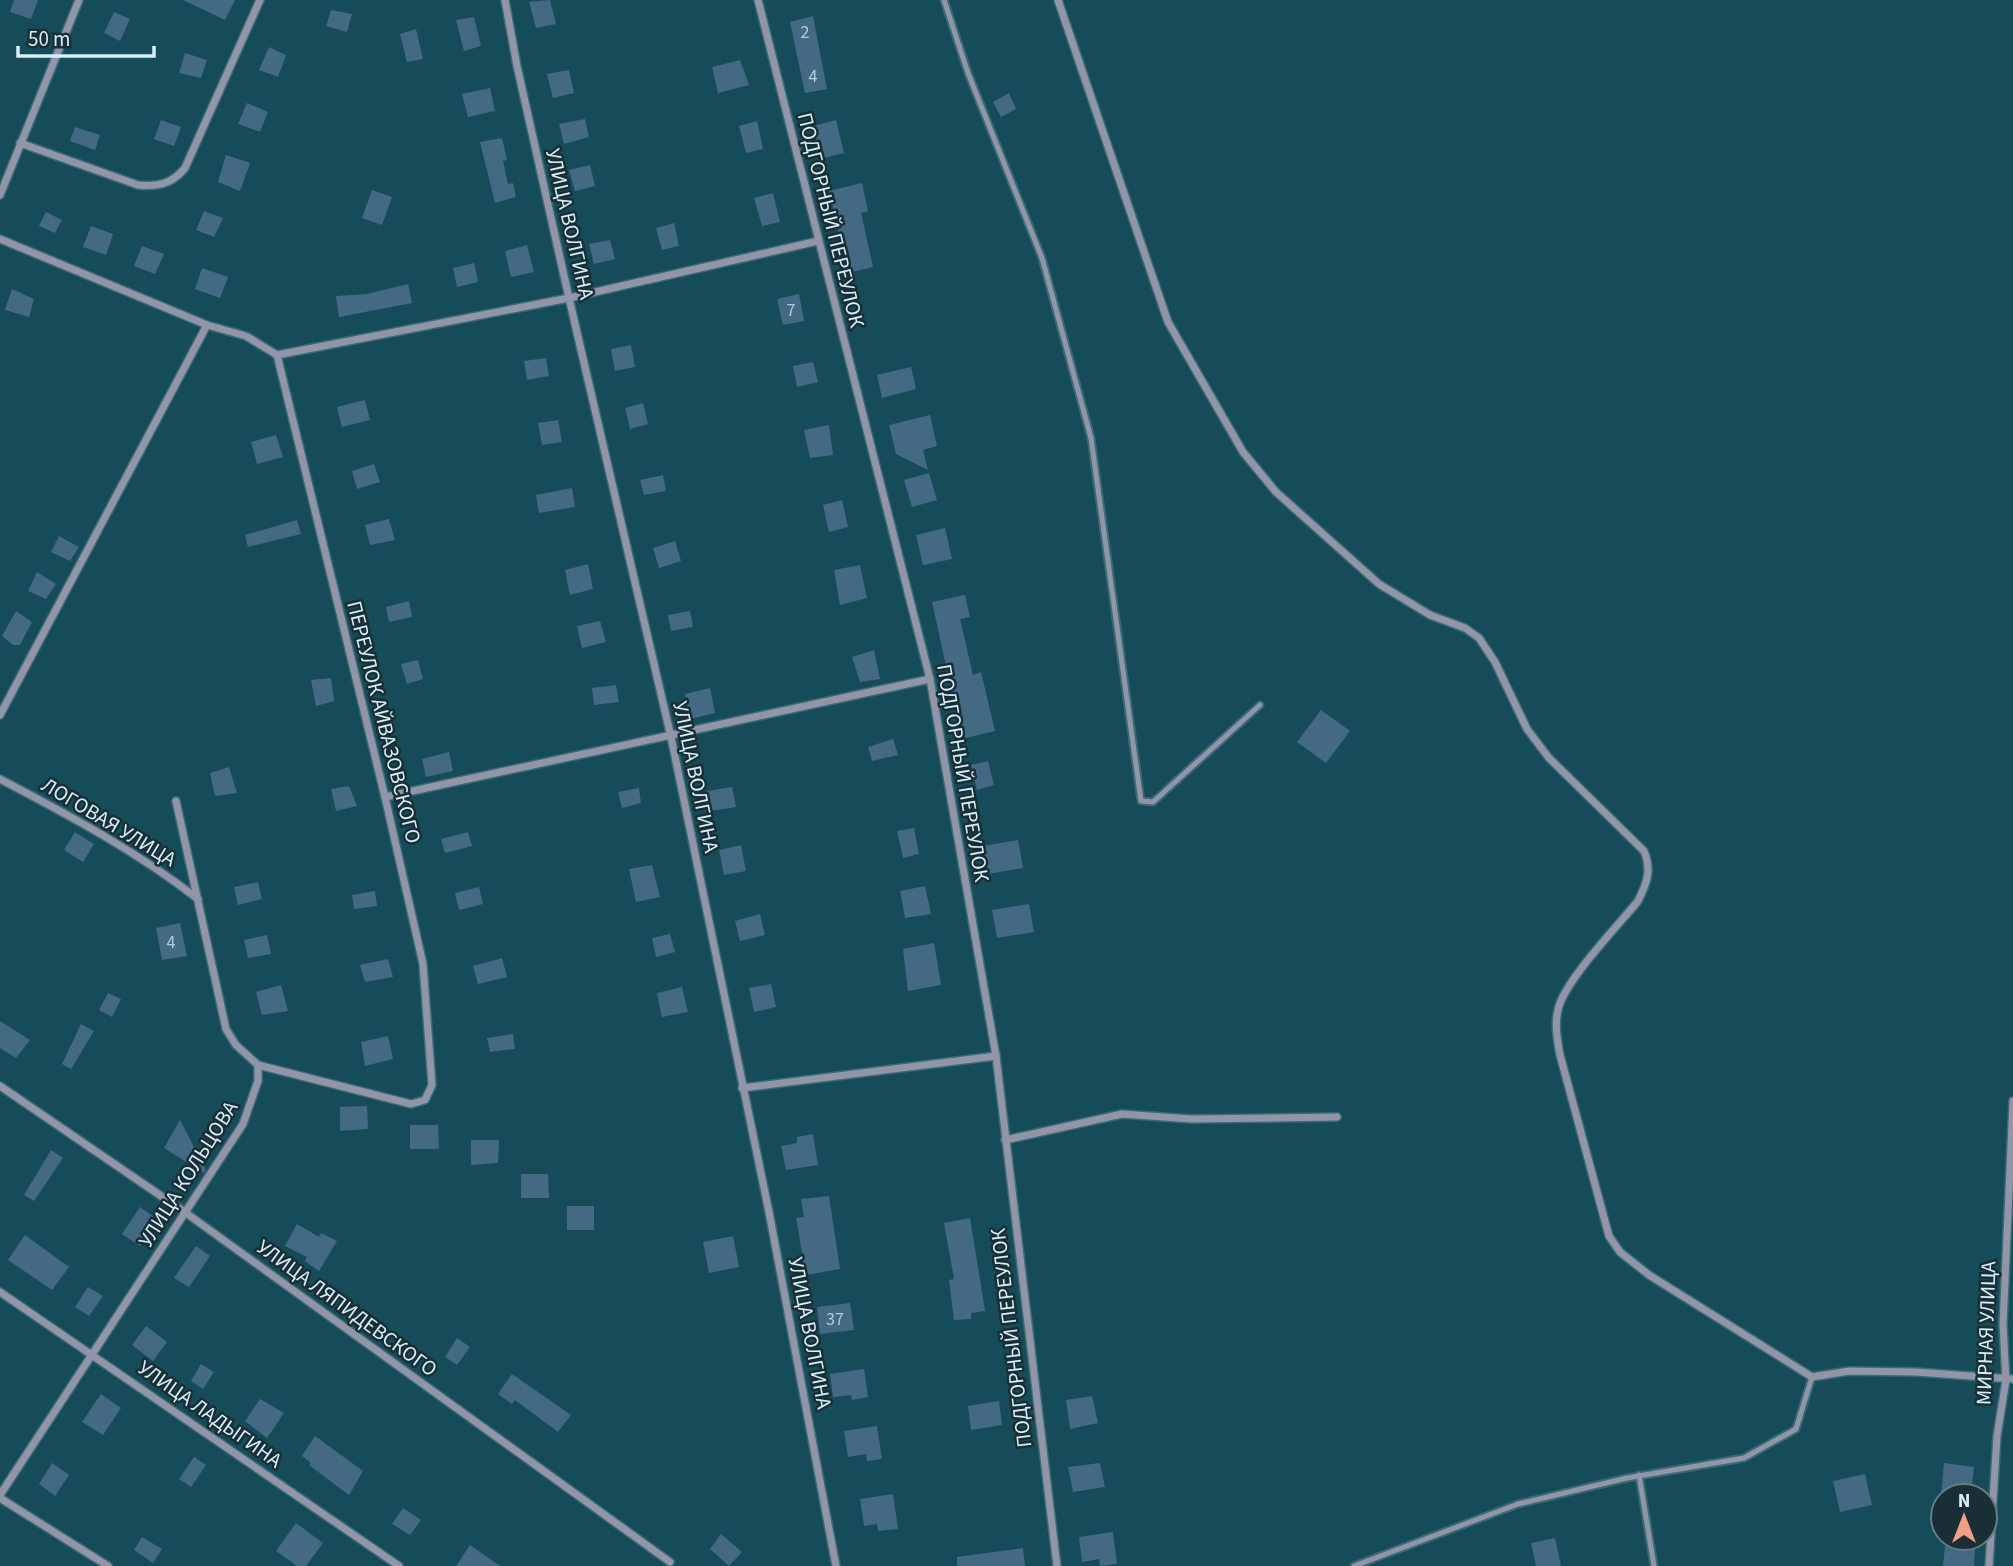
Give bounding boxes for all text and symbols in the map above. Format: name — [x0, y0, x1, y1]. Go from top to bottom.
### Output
scale bar — [18, 14, 154, 58]
house number: 2 — [801, 20, 810, 45]
text: 50 m — [28, 24, 70, 54]
house number: 4 — [809, 64, 818, 89]
street label: ПОДГОРНЫЙ ПЕРЕУЛОК — [790, 109, 872, 331]
street label: УЛИЦА ВОЛГИНА — [538, 146, 602, 303]
house number: 7 — [787, 298, 796, 323]
street label: ПЕРЕУЛОК АЙВАЗОВСКОГО — [339, 598, 429, 846]
street label: ПОДГОРНЫЙ ПЕРЕУЛОК — [929, 662, 997, 885]
street label: УЛИЦА ВОЛГИНА — [665, 698, 727, 856]
street label: ЛОГОВАЯ УЛИЦА — [36, 770, 183, 874]
house number: 4 — [167, 930, 176, 955]
street label: УЛИЦА КОЛЬЦОВА — [131, 1095, 245, 1253]
street label: ПОДГОРНЫЙ ПЕРЕУЛОК — [983, 1226, 1039, 1449]
street label: УЛИЦА ЛЯПИДЕВСКОГО — [251, 1232, 443, 1384]
street label: УЛИЦА ВОЛГИНА — [781, 1254, 840, 1412]
street label: МИРНАЯ УЛИЦА — [1968, 1260, 2004, 1405]
house number: 37 — [826, 1307, 844, 1332]
street label: УЛИЦА ЛАДЫГИНА — [132, 1353, 289, 1475]
north arrow — [1929, 1482, 1999, 1552]
text: N — [1958, 1488, 1970, 1515]

